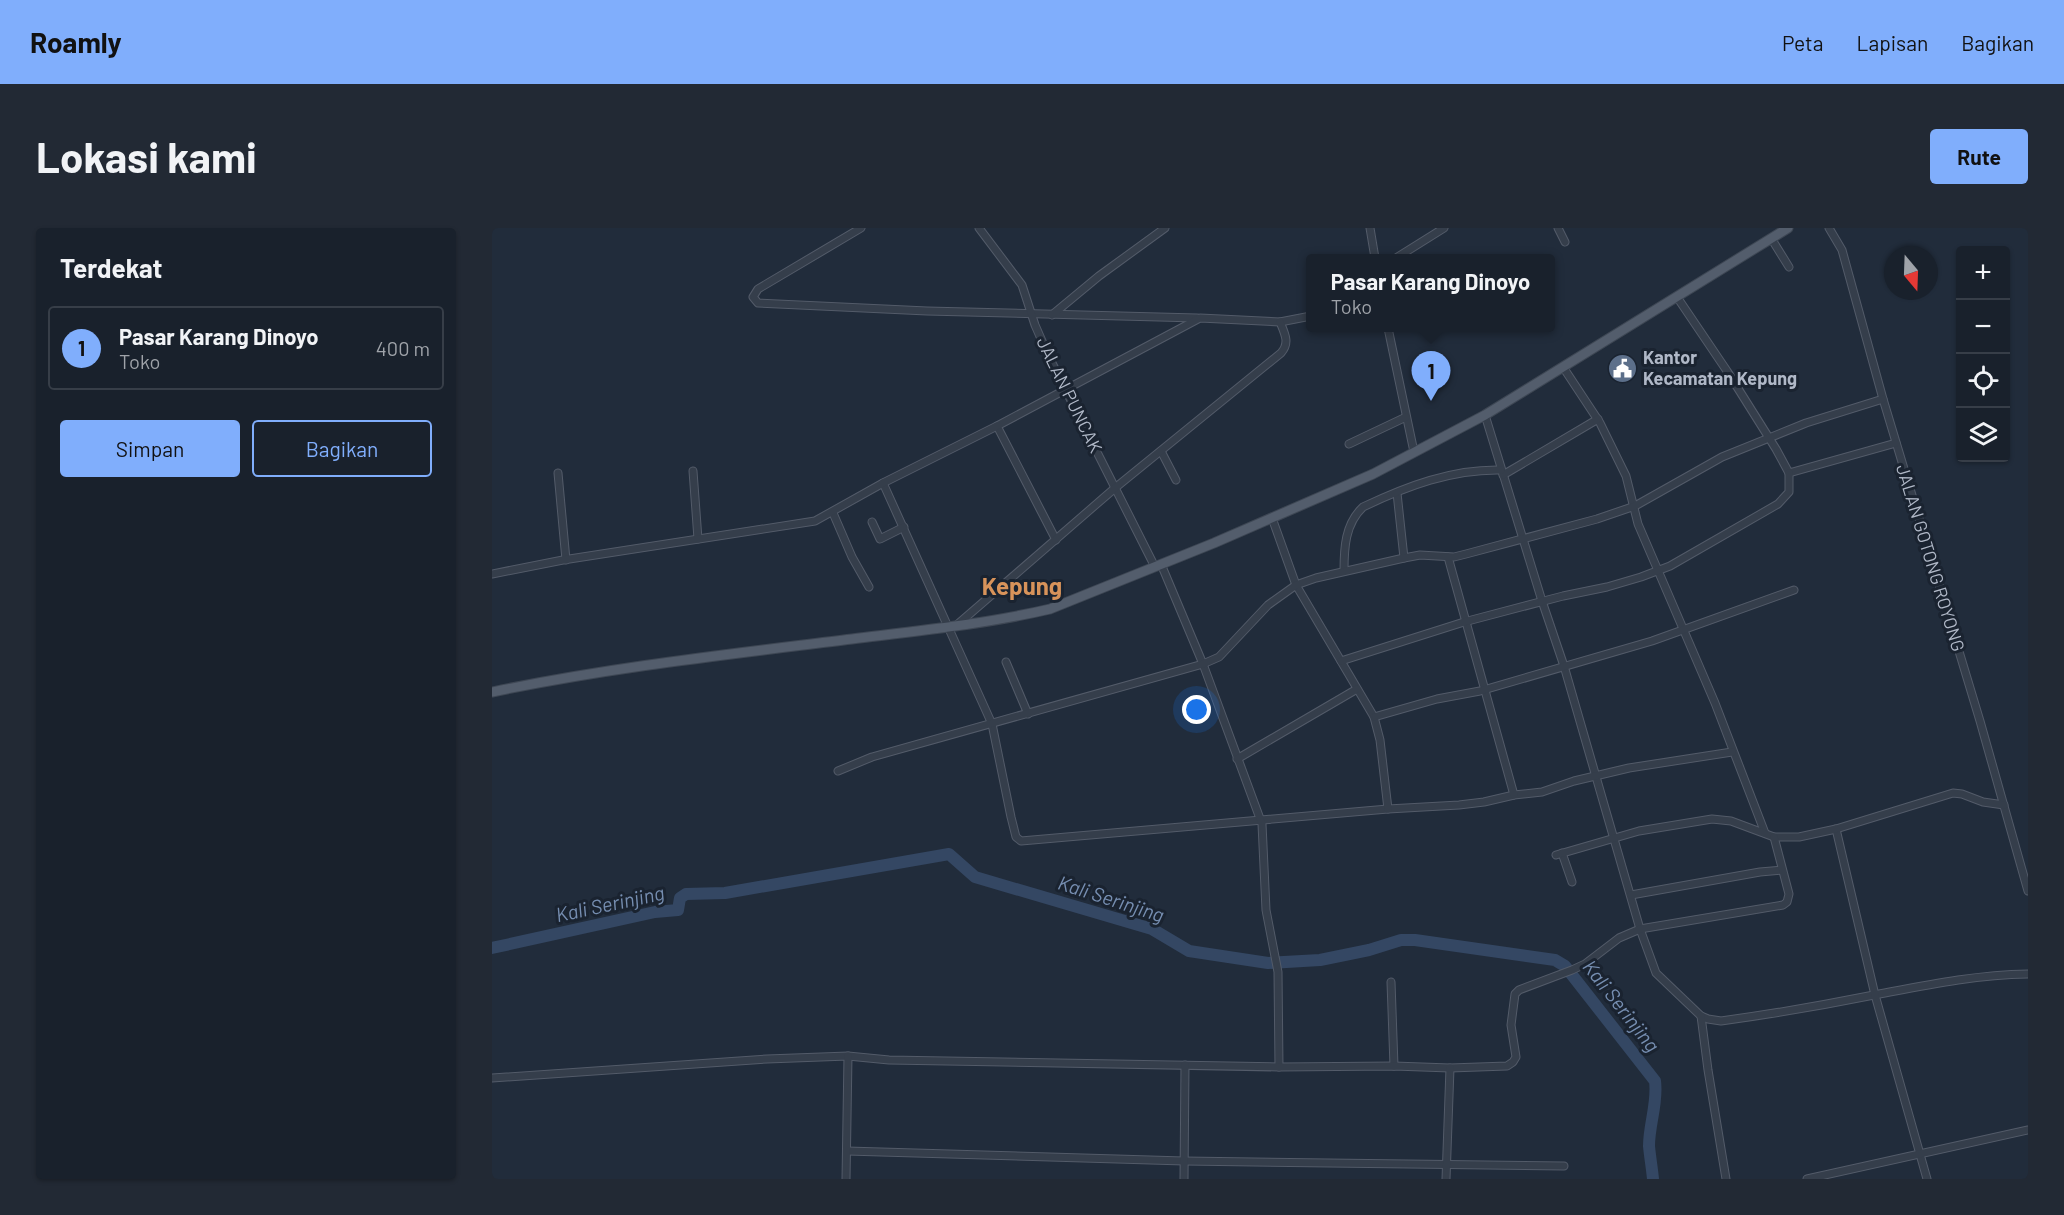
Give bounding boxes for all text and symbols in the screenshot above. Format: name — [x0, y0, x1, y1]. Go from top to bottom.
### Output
text: Roamly — [30, 25, 122, 59]
text: Peta — [1782, 30, 1823, 55]
text: Lapisan — [1856, 30, 1928, 55]
text: Bagikan — [1961, 30, 2034, 55]
button: Rute — [1930, 129, 2028, 184]
text: Lokasi kami — [36, 131, 257, 181]
north arrow — [1884, 246, 1938, 300]
map controls — [1956, 246, 2010, 462]
button: + — [1956, 246, 2010, 300]
text: Terdekat — [60, 252, 162, 283]
popup — [1306, 254, 1555, 332]
text: Pasar Karang Dinoyo — [1331, 268, 1530, 294]
text: Toko — [1331, 294, 1372, 318]
button: − — [1956, 300, 2010, 354]
text: Pasar Karang Dinoyo — [119, 323, 318, 349]
street label: JALAN PUNCAK — [1032, 333, 1107, 456]
text: 1 — [78, 336, 85, 360]
text: 400 m — [376, 336, 430, 360]
place label: Kantor Kecamatan Kepung — [1643, 346, 1797, 389]
text: Toko — [119, 349, 160, 373]
pin: 1 — [1412, 352, 1450, 401]
public building icon: Kantor Kecamatan Kepung — [1606, 352, 1638, 384]
button: locate — [1956, 354, 2010, 408]
button: layers — [1956, 408, 2010, 462]
button: Simpan — [60, 420, 240, 477]
button: Bagikan — [252, 420, 432, 477]
street label: JALAN GOTONG ROYONG — [1892, 462, 1970, 654]
district label: Kepung — [982, 571, 1062, 600]
your location — [1182, 695, 1211, 724]
water label: Kali Serinjing — [1055, 870, 1167, 926]
water label: Kali Serinjing — [553, 880, 666, 926]
water label: Kali Serinjing — [1578, 955, 1665, 1056]

